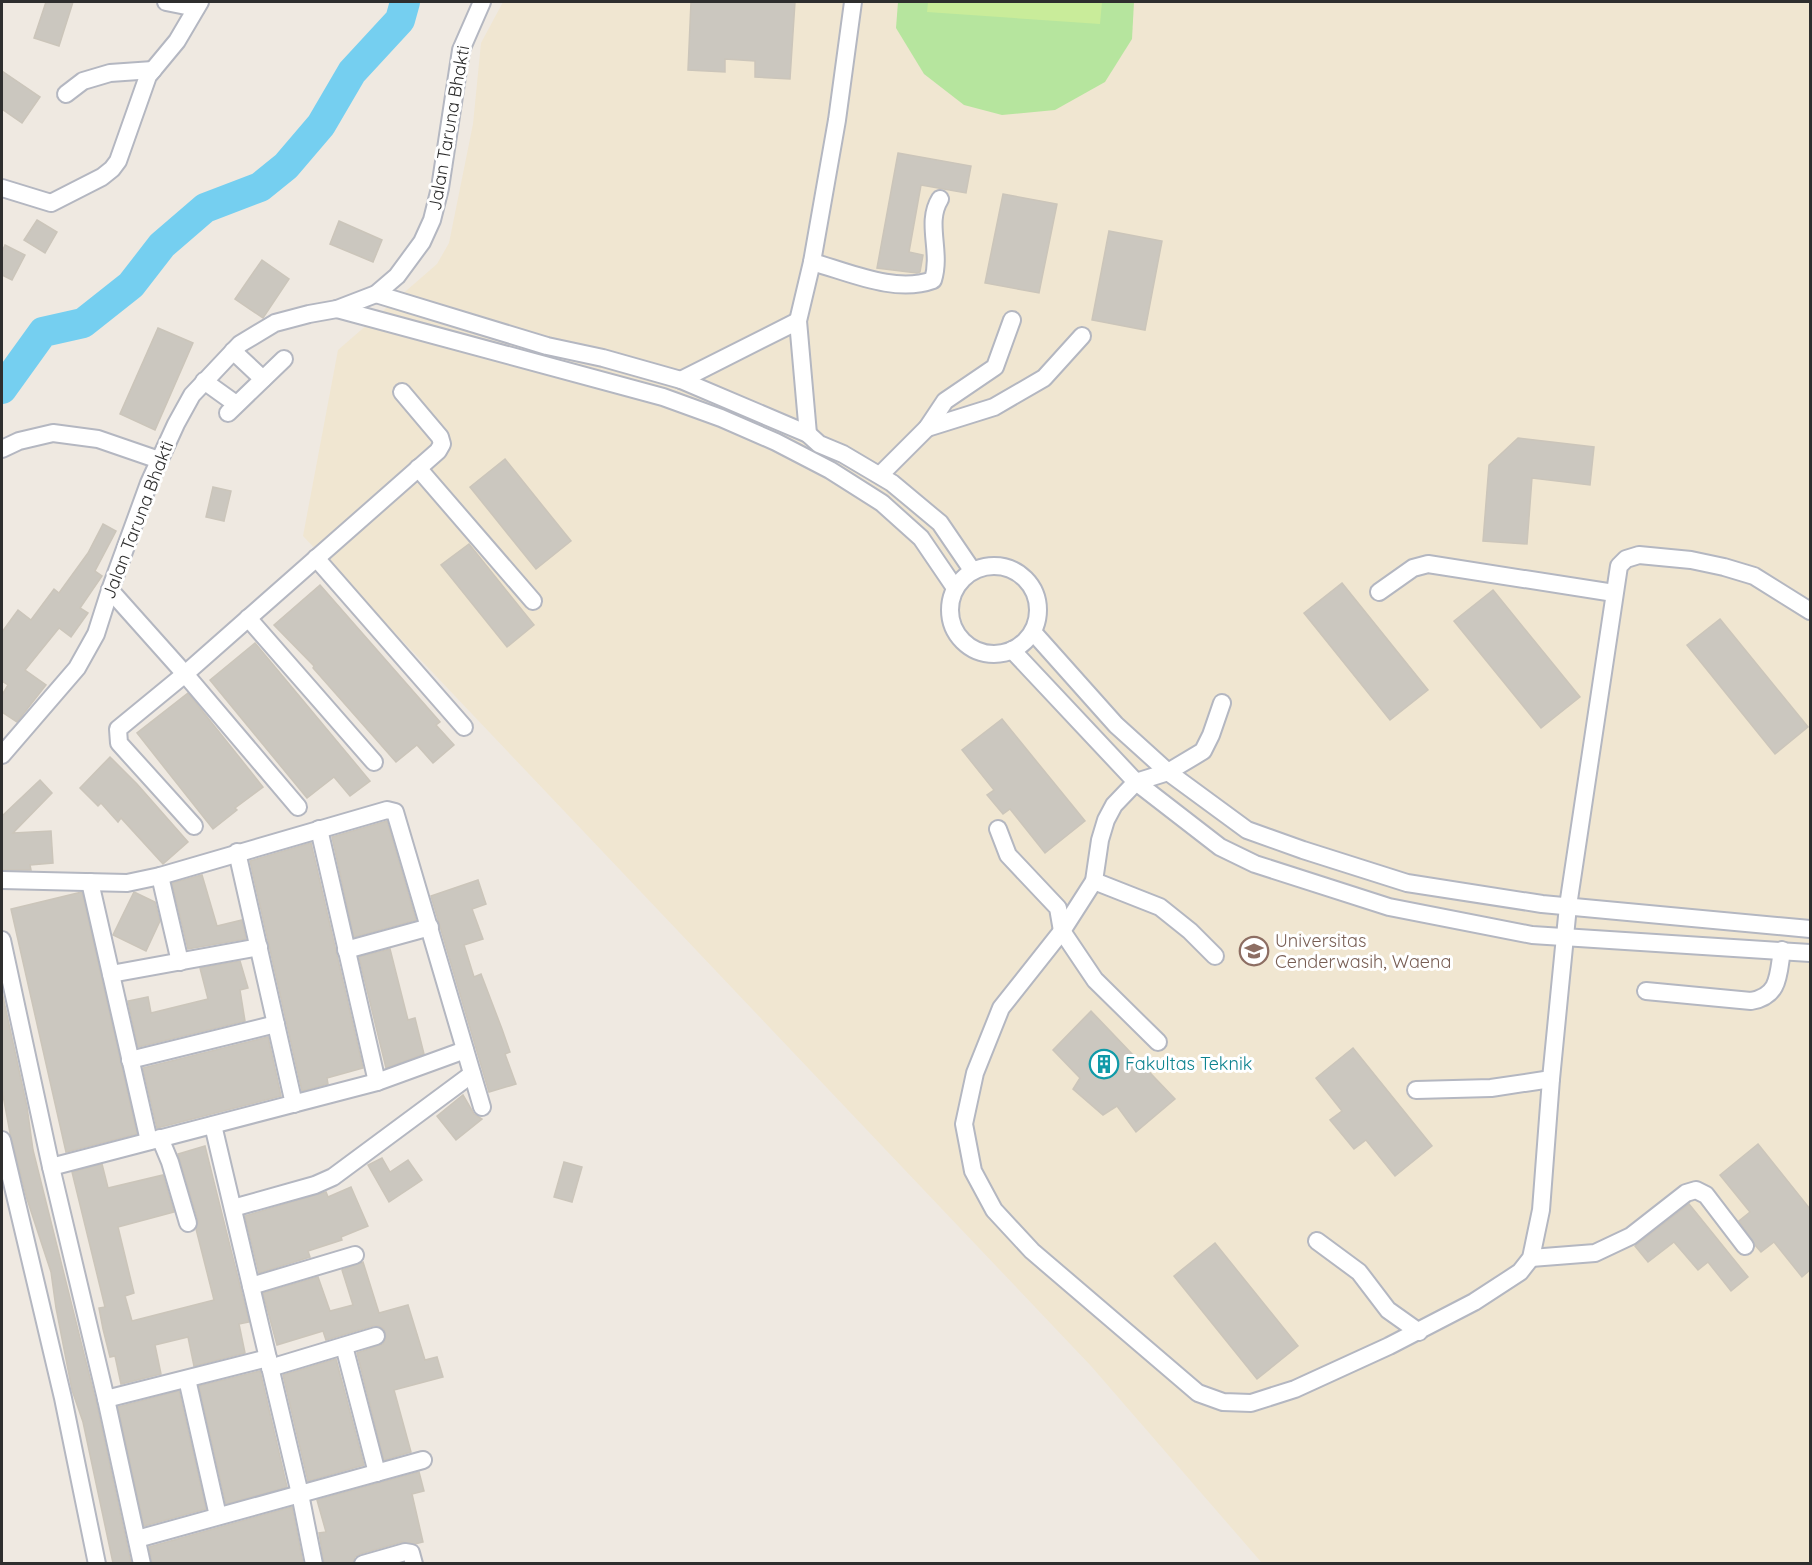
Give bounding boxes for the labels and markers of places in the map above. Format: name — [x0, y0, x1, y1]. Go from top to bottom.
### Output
place label: Universitas Cenderwasih, Waena — [1275, 929, 1451, 973]
school or university icon: Universitas Cenderwasih, Waena — [1238, 935, 1270, 967]
building icon: Fakultas Teknik — [1088, 1048, 1120, 1080]
place label: Fakultas Teknik — [1125, 1052, 1252, 1075]

